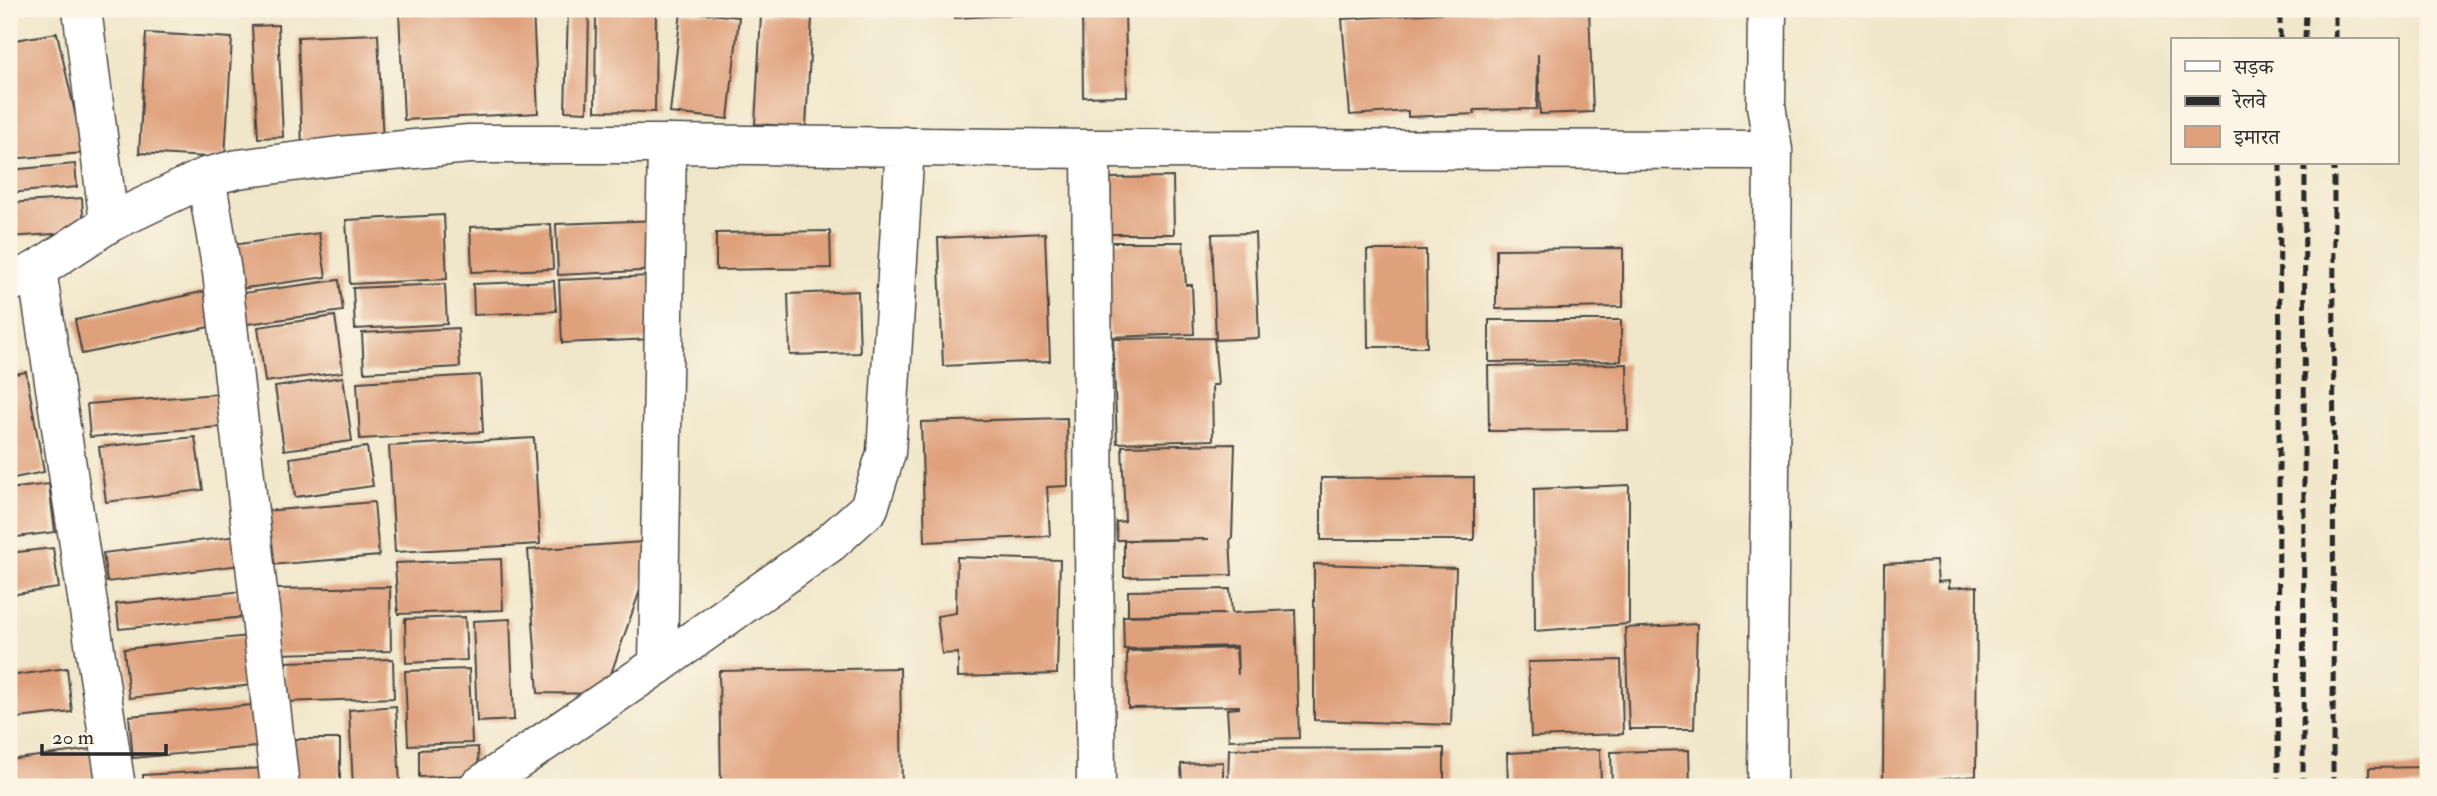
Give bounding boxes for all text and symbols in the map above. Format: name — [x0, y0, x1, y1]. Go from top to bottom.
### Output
legend — [2171, 38, 2398, 164]
text: सड़क — [2233, 54, 2274, 81]
text: रेलवे — [2231, 88, 2268, 115]
text: इमारत — [2233, 124, 2281, 151]
scale bar — [42, 712, 166, 756]
text: 20 m — [52, 724, 94, 751]

